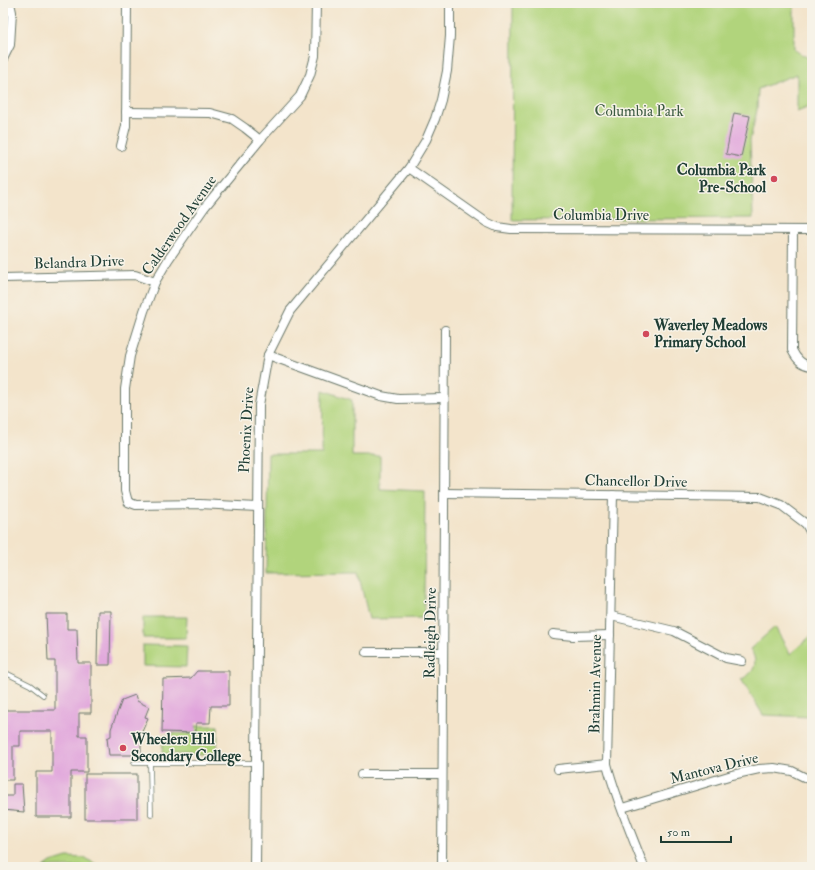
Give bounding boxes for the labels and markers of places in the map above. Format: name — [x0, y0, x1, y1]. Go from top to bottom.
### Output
place label: Columbia Park Pre-School — [677, 161, 767, 197]
marker: Columbia Park Pre-School — [769, 174, 779, 184]
place label: Waverley Meadows Primary School — [653, 316, 767, 353]
marker: Waverley Meadows Primary School — [641, 329, 651, 339]
place label: Wheelers Hill Secondary College — [130, 730, 242, 767]
marker: Wheelers Hill Secondary College — [118, 743, 128, 753]

